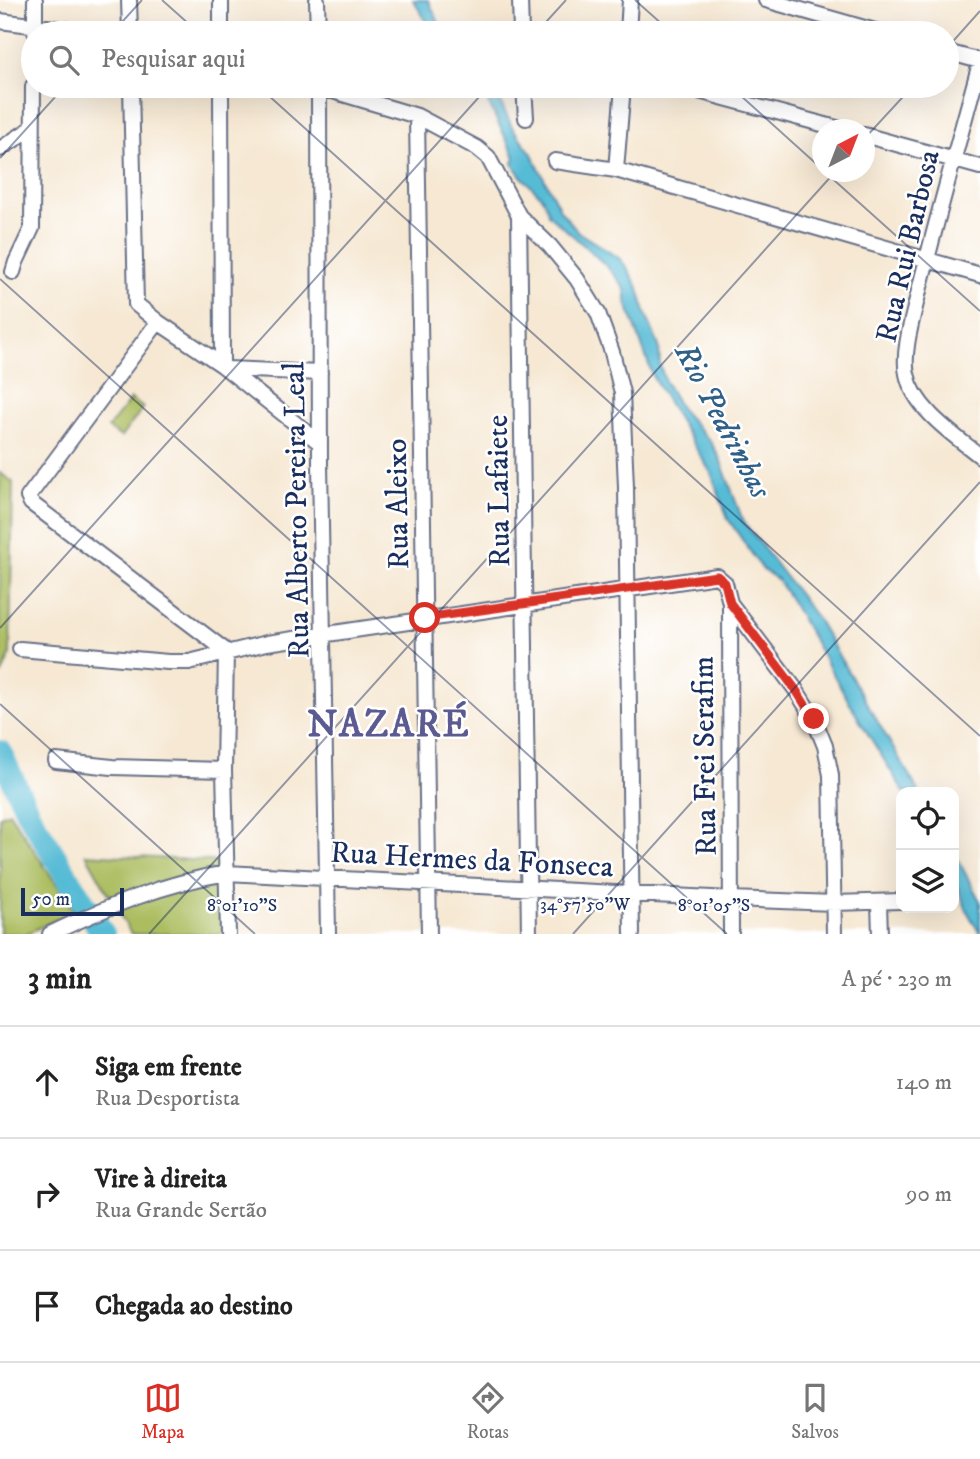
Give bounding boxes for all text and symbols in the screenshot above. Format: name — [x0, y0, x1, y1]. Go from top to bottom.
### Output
search box — [21, 21, 959, 98]
icon: search — [45, 41, 83, 79]
text: Pesquisar aqui — [101, 43, 245, 76]
north arrow — [812, 119, 875, 182]
street label: Rua Rui Barbosa — [868, 146, 949, 346]
water label: Rio Pedrinhas — [664, 335, 780, 507]
street label: Rua Alberto Pereira Leal — [276, 361, 319, 659]
street label: Rua Lafaiete — [480, 414, 519, 568]
street label: Rua Aleixo — [379, 438, 418, 570]
route start — [409, 602, 440, 633]
street label: Rua Frei Serafim — [685, 656, 726, 856]
district label: NAZARÉ — [307, 700, 471, 749]
route end — [798, 703, 829, 734]
map controls — [896, 787, 959, 913]
button: locate — [896, 787, 959, 850]
street label: Rua Hermes da Fonseca — [330, 835, 615, 886]
button: layers — [896, 850, 959, 913]
scale bar — [21, 885, 124, 917]
text: 50 m — [32, 888, 70, 911]
text: 34°57'50"W — [540, 894, 630, 916]
text: 8°01'10"S — [207, 895, 277, 917]
text: 8°01'05"S — [678, 895, 750, 917]
text: 3 min — [28, 961, 92, 998]
text: A pé · 230 m — [841, 965, 952, 994]
text: Siga em frente — [95, 1051, 242, 1084]
icon: ahead — [28, 1063, 66, 1101]
text: 140 m — [896, 1068, 952, 1097]
text: Rua Desportista — [95, 1084, 240, 1113]
text: Vire à direita — [95, 1163, 227, 1196]
icon: right — [28, 1175, 66, 1213]
text: 90 m — [906, 1180, 952, 1209]
text: Rua Grande Sertão — [95, 1196, 267, 1225]
icon: arrive — [28, 1287, 66, 1325]
text: Chegada ao destino — [95, 1290, 293, 1323]
tab: Mapa — [141, 1379, 184, 1444]
tab: Rotas — [467, 1379, 509, 1444]
tab: Salvos — [791, 1379, 839, 1444]

